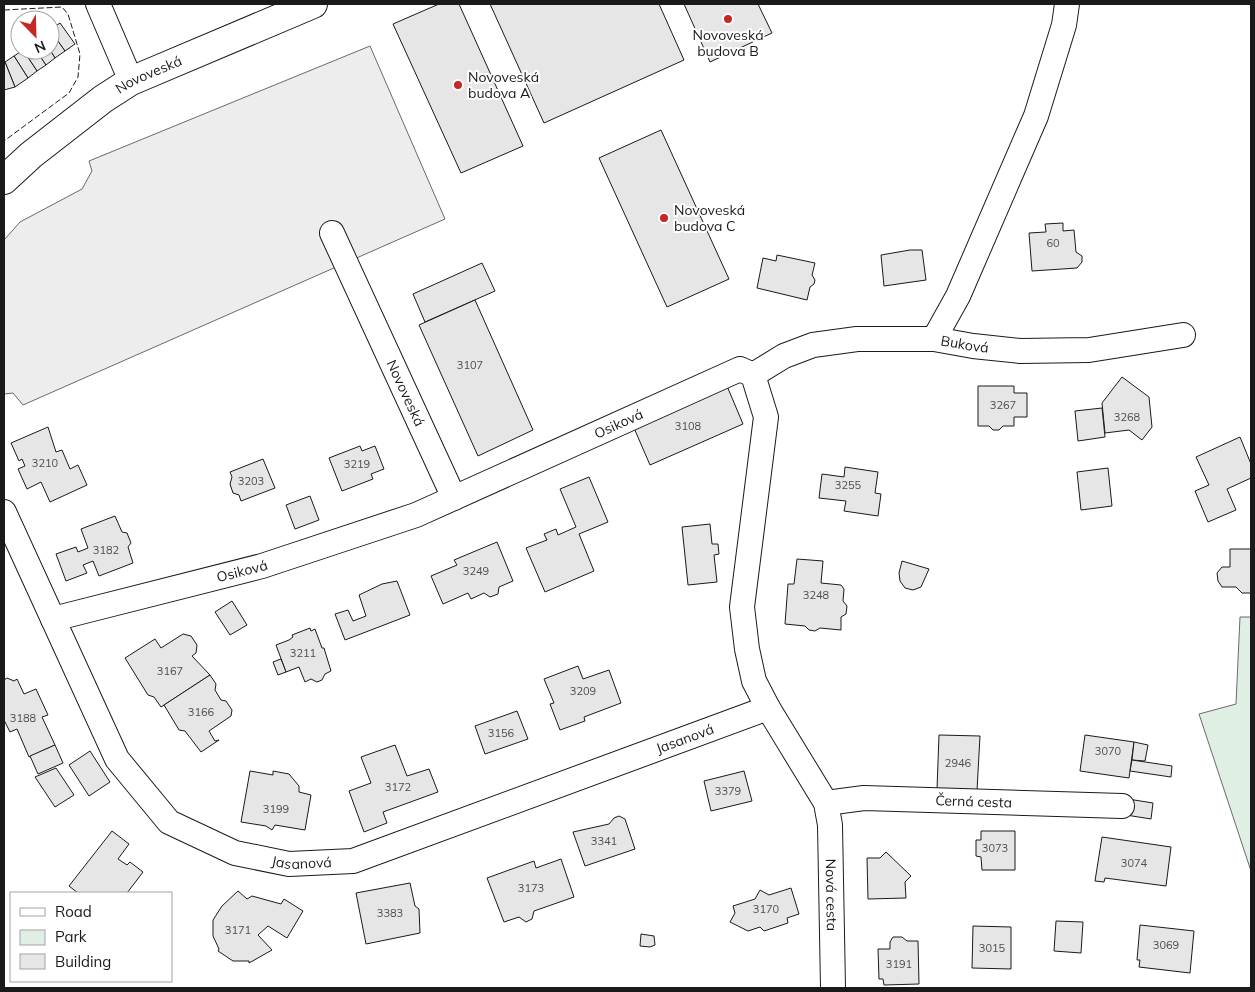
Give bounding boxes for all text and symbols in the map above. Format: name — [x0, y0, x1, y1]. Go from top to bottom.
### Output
north arrow — [10, 10, 60, 60]
marker: Novoveská budova B — [722, 13, 734, 25]
place label: Novoveská budova B — [692, 26, 764, 60]
text: N — [32, 37, 48, 57]
street label: Novoveská — [112, 52, 185, 98]
place label: Novoveská budova A — [468, 68, 539, 102]
marker: Novoveská budova A — [452, 79, 464, 91]
place label: Novoveská budova C — [674, 201, 745, 235]
marker: Novoveská budova C — [658, 212, 670, 224]
house number: 60 — [1046, 236, 1060, 250]
street label: Buková — [939, 331, 990, 357]
street label: Novoveská — [383, 357, 429, 429]
house number: 3107 — [457, 358, 483, 372]
house number: 3267 — [990, 398, 1016, 412]
street label: Osiková — [591, 405, 646, 443]
house number: 3268 — [1114, 410, 1141, 424]
house number: 3108 — [675, 419, 702, 433]
house number: 3210 — [32, 456, 59, 470]
house number: 3219 — [344, 457, 370, 471]
house number: 3203 — [238, 474, 264, 488]
house number: 3255 — [835, 478, 862, 492]
house number: 3182 — [93, 543, 120, 557]
street label: Osiková — [215, 556, 270, 586]
house number: 3249 — [463, 564, 489, 578]
house number: 3248 — [803, 588, 830, 602]
house number: 3211 — [290, 646, 316, 660]
house number: 3167 — [157, 664, 183, 678]
house number: 3209 — [570, 684, 596, 698]
house number: 3166 — [188, 705, 215, 719]
house number: 3188 — [10, 711, 37, 725]
street label: Jasanová — [653, 720, 716, 758]
house number: 3156 — [488, 726, 515, 740]
house number: 3070 — [1095, 744, 1122, 758]
house number: 2946 — [945, 756, 972, 770]
house number: 3172 — [385, 780, 412, 794]
house number: 3379 — [715, 784, 741, 798]
street label: Černá cesta — [935, 791, 1012, 812]
house number: 3199 — [263, 802, 289, 816]
house number: 3341 — [591, 834, 617, 848]
house number: 3073 — [982, 841, 1008, 855]
street label: Jasanová — [270, 852, 332, 873]
house number: 3074 — [1121, 856, 1148, 870]
street label: Nová cesta — [822, 858, 841, 931]
house number: 3173 — [518, 881, 544, 895]
legend — [10, 892, 172, 982]
text: Road — [55, 902, 92, 921]
house number: 3170 — [753, 902, 780, 916]
house number: 3383 — [377, 906, 403, 920]
house number: 3171 — [225, 923, 251, 937]
text: Park — [55, 927, 87, 946]
house number: 3069 — [1153, 938, 1179, 952]
house number: 3015 — [979, 941, 1006, 955]
text: Building — [55, 952, 111, 971]
house number: 3191 — [886, 957, 912, 971]

